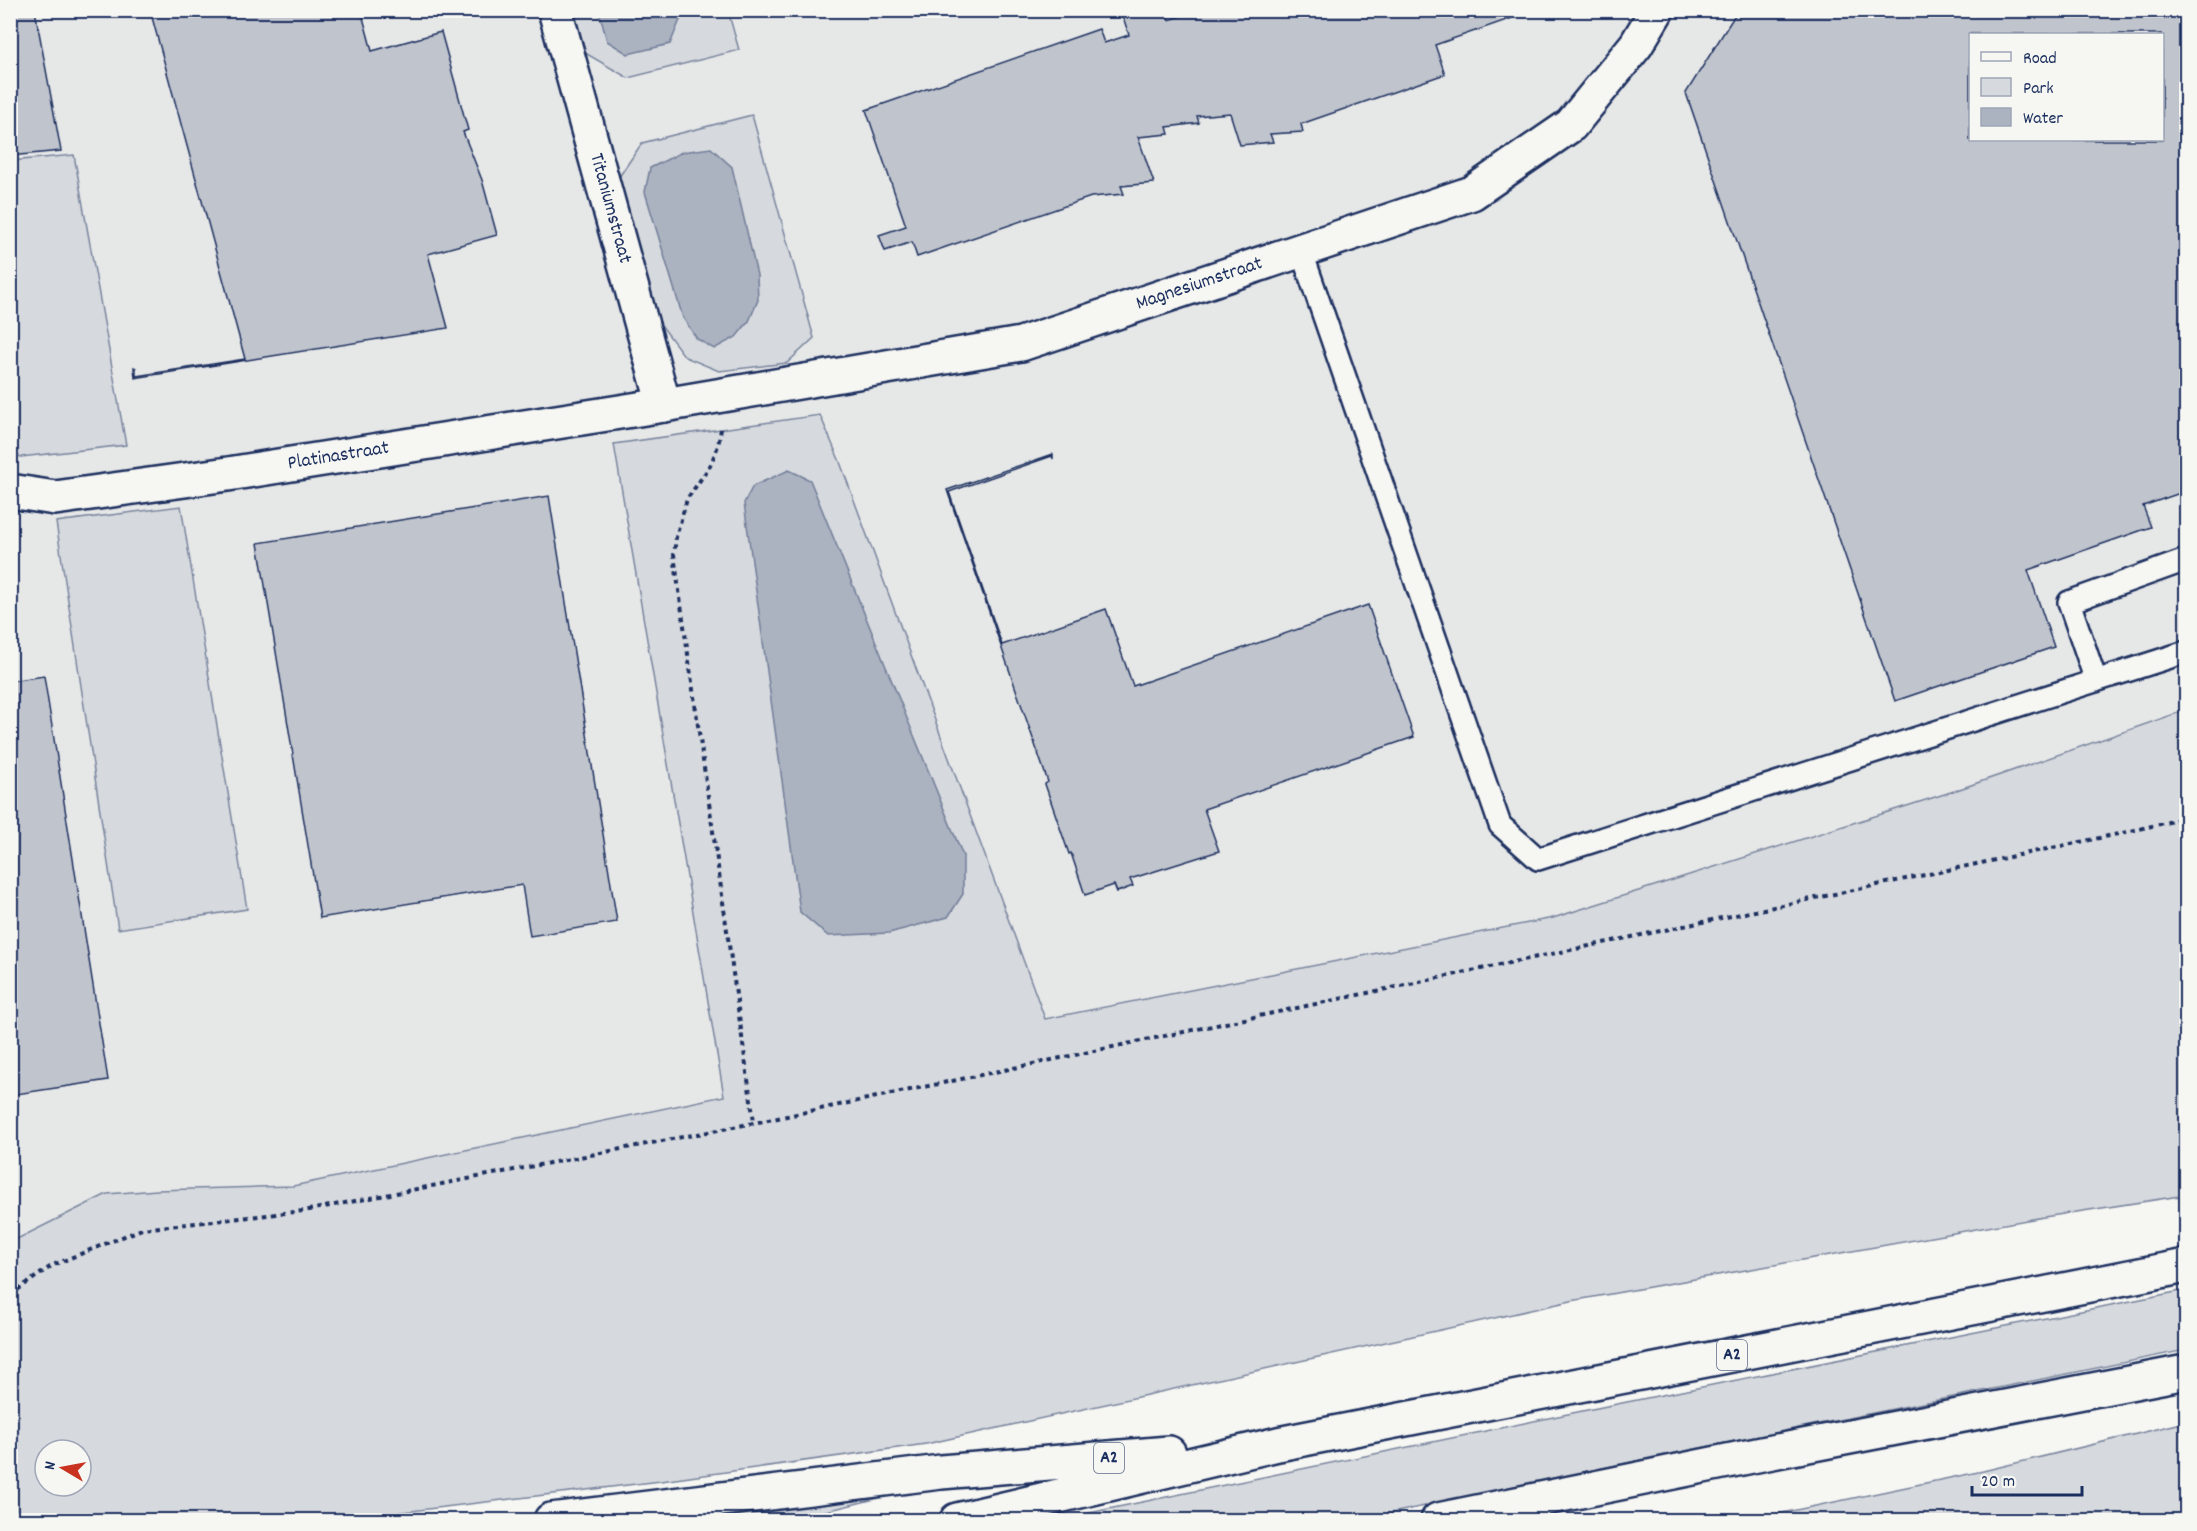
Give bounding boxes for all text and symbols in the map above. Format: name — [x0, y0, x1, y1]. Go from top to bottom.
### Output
legend — [1969, 33, 2164, 141]
text: Road — [2023, 47, 2057, 72]
text: Park — [2023, 77, 2054, 102]
text: Water — [2023, 107, 2063, 132]
street label: Titaniumstraat — [581, 150, 638, 267]
street label: Magnesiumstraat — [1133, 250, 1266, 318]
street label: Platinastraat — [286, 435, 391, 478]
road number: A2 — [1717, 1340, 1747, 1370]
north arrow — [33, 1438, 93, 1498]
road number: A2 — [1094, 1443, 1124, 1473]
scale bar — [1972, 1459, 2082, 1497]
text: N — [39, 1460, 63, 1472]
text: 20 m — [1981, 1470, 2015, 1495]

